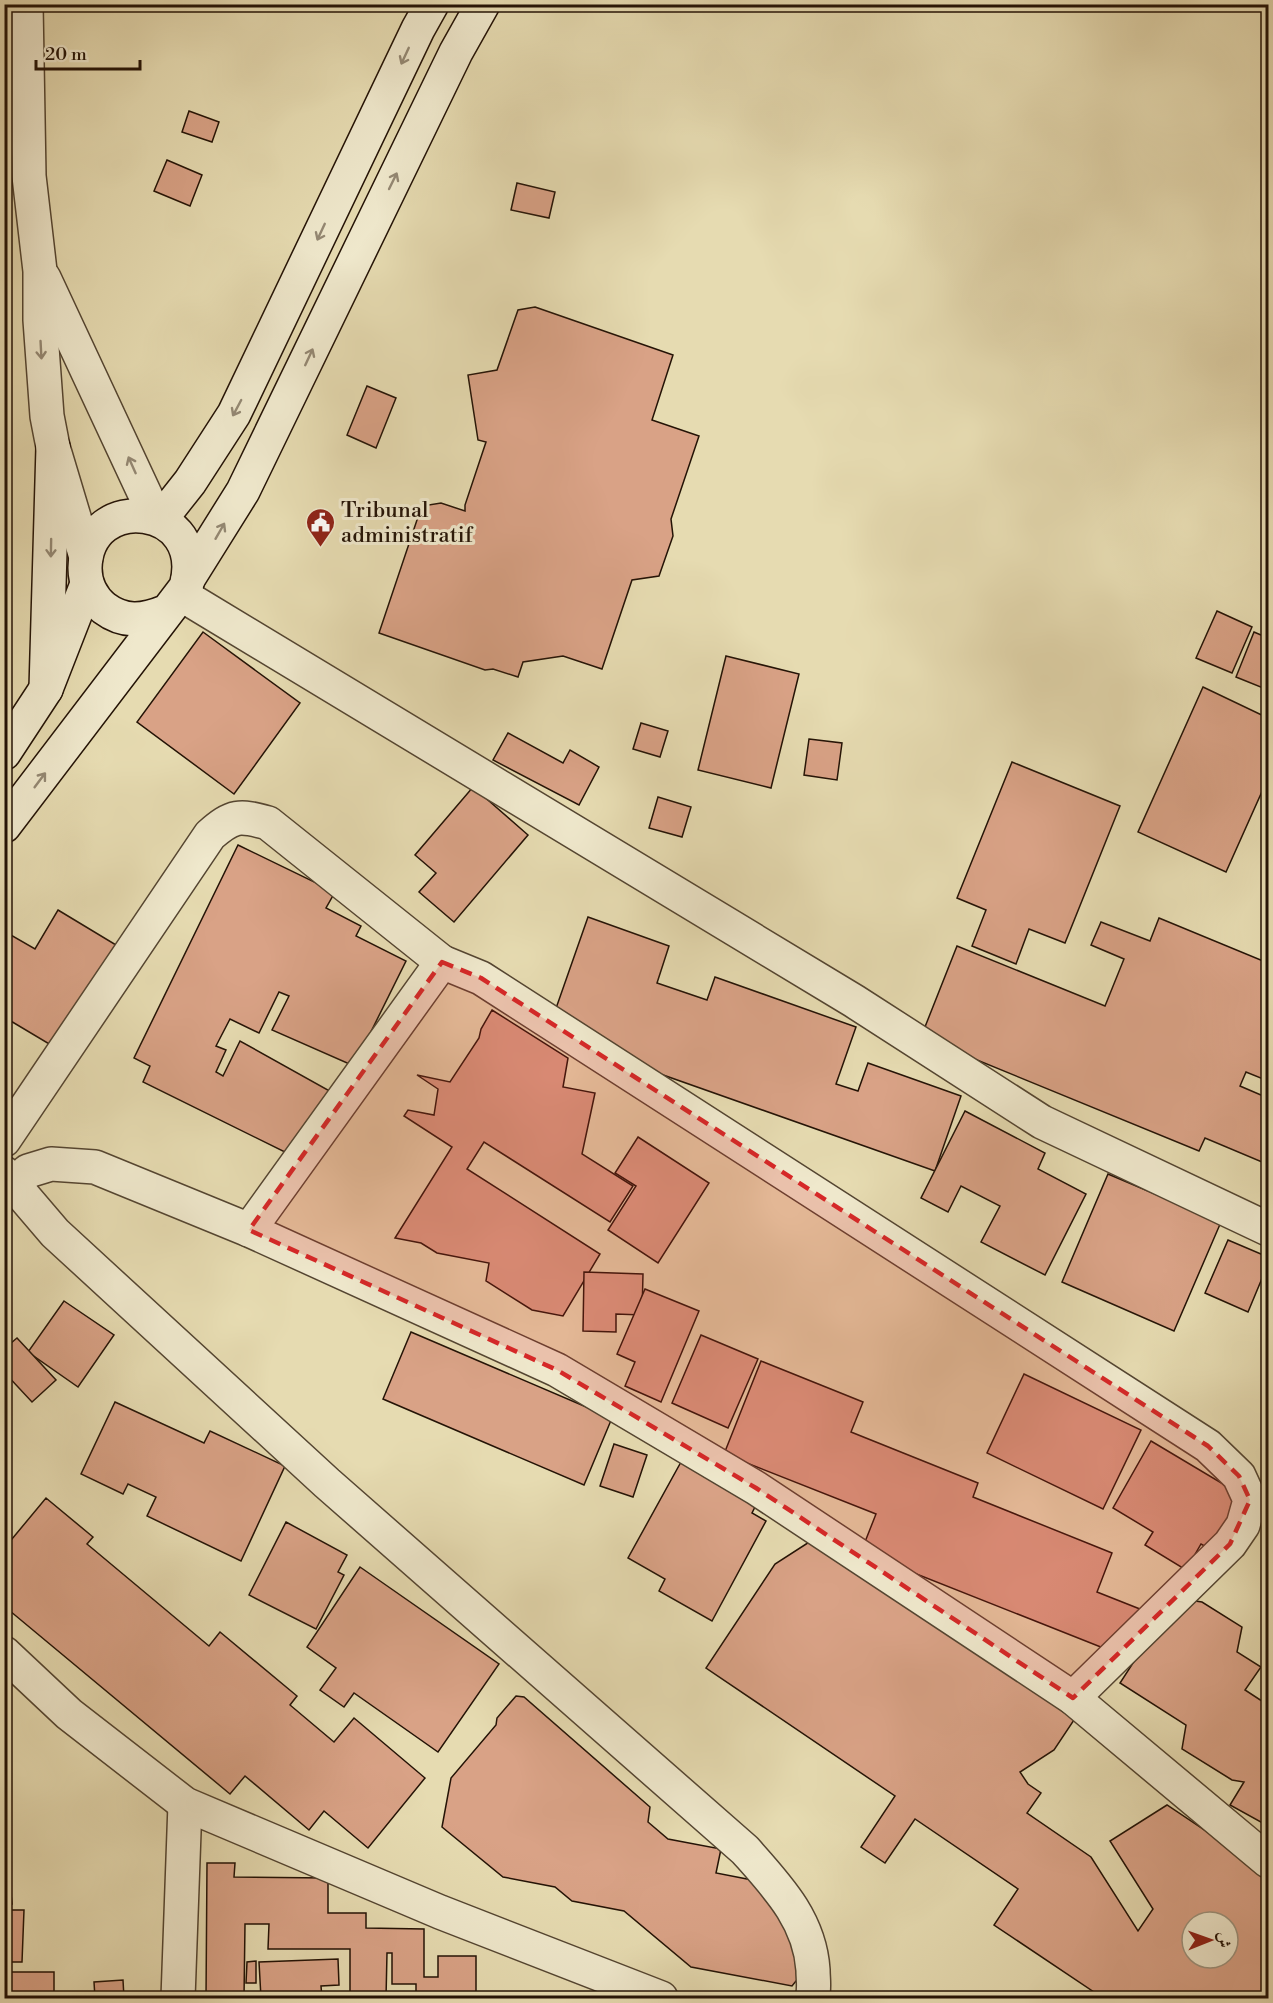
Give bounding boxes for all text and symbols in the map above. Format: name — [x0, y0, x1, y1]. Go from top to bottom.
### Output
scale bar — [36, 33, 140, 71]
text: 20 m — [45, 43, 87, 66]
one-way arrow — [398, 47, 410, 65]
one-way arrow — [388, 173, 400, 191]
one-way arrow — [315, 223, 327, 241]
one-way arrow — [36, 340, 47, 360]
one-way arrow — [303, 349, 315, 367]
one-way arrow — [231, 399, 243, 416]
one-way arrow — [126, 456, 138, 474]
place label: Tribunal administratif — [341, 497, 474, 549]
public building icon: Tribunal administratif — [304, 506, 336, 548]
one-way arrow — [214, 523, 226, 540]
one-way arrow — [45, 537, 57, 557]
one-way arrow — [34, 772, 47, 788]
north arrow — [1180, 1910, 1240, 1970]
text: ش — [1214, 1932, 1234, 1948]

